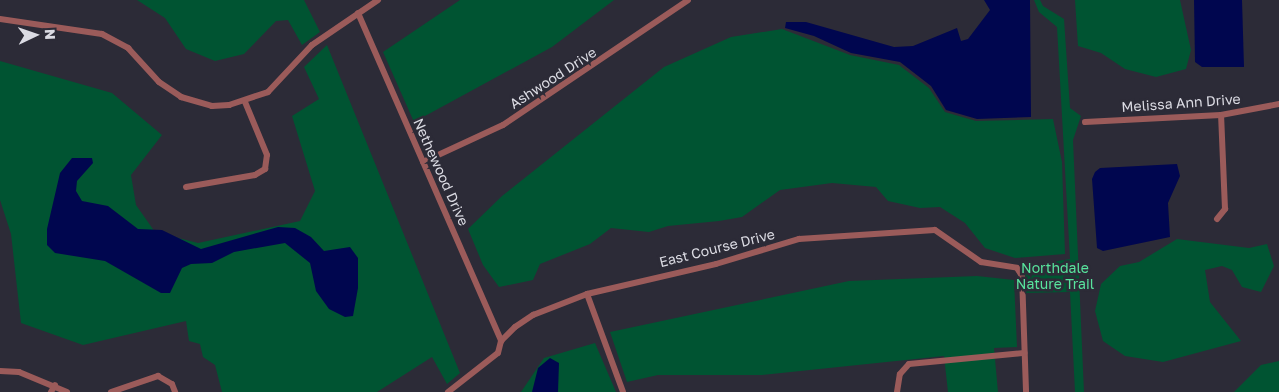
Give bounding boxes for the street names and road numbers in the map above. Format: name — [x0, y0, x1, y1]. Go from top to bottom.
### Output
street label: Ashwood Drive — [506, 44, 600, 112]
street label: Melissa Ann Drive — [1121, 90, 1241, 116]
street label: Nethewood Drive — [410, 116, 472, 228]
street label: East Course Drive — [658, 226, 776, 270]

